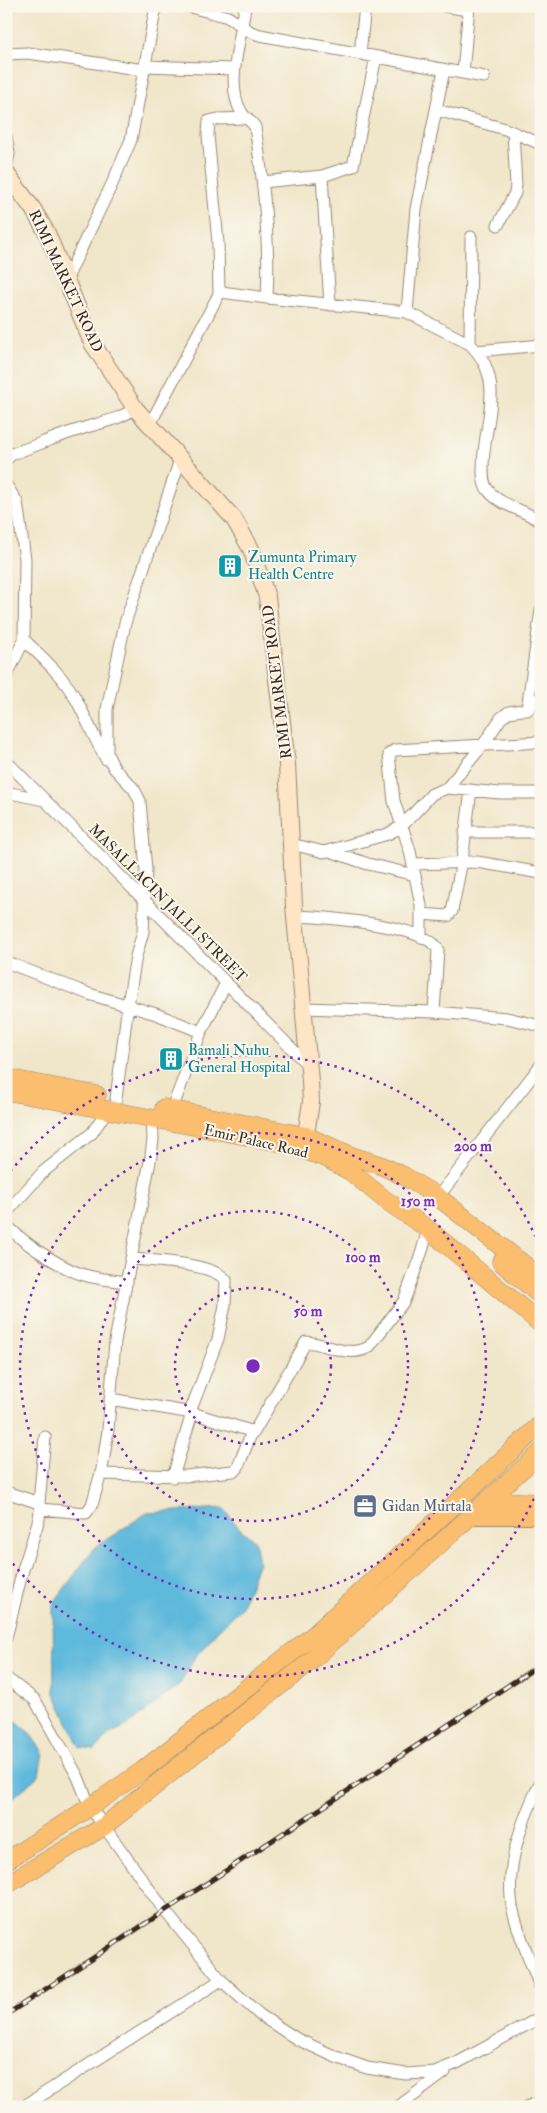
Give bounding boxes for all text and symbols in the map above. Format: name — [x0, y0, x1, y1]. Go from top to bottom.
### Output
street label: RIMI MARKET ROAD — [24, 207, 107, 356]
place label: Zumunta Primary Health Centre — [248, 548, 357, 584]
building icon: Zumunta Primary Health Centre — [217, 553, 243, 579]
street label: RIMI MARKET ROAD — [259, 604, 296, 760]
street label: MASALLACIN JALLI STREET — [84, 820, 251, 987]
place label: Bamali Nuhu General Hospital — [188, 1041, 291, 1078]
building icon: Bamali Nuhu General Hospital — [158, 1046, 184, 1072]
street label: Emir Palace Road — [202, 1120, 311, 1163]
text: 200 m — [454, 1137, 492, 1156]
text: 150 m — [401, 1192, 435, 1211]
text: 100 m — [345, 1248, 381, 1267]
text: 50 m — [294, 1302, 323, 1321]
centre of rings — [244, 1357, 262, 1375]
office icon: Gidan Murtala — [352, 1493, 378, 1519]
place label: Gidan Murtala — [382, 1497, 472, 1516]

